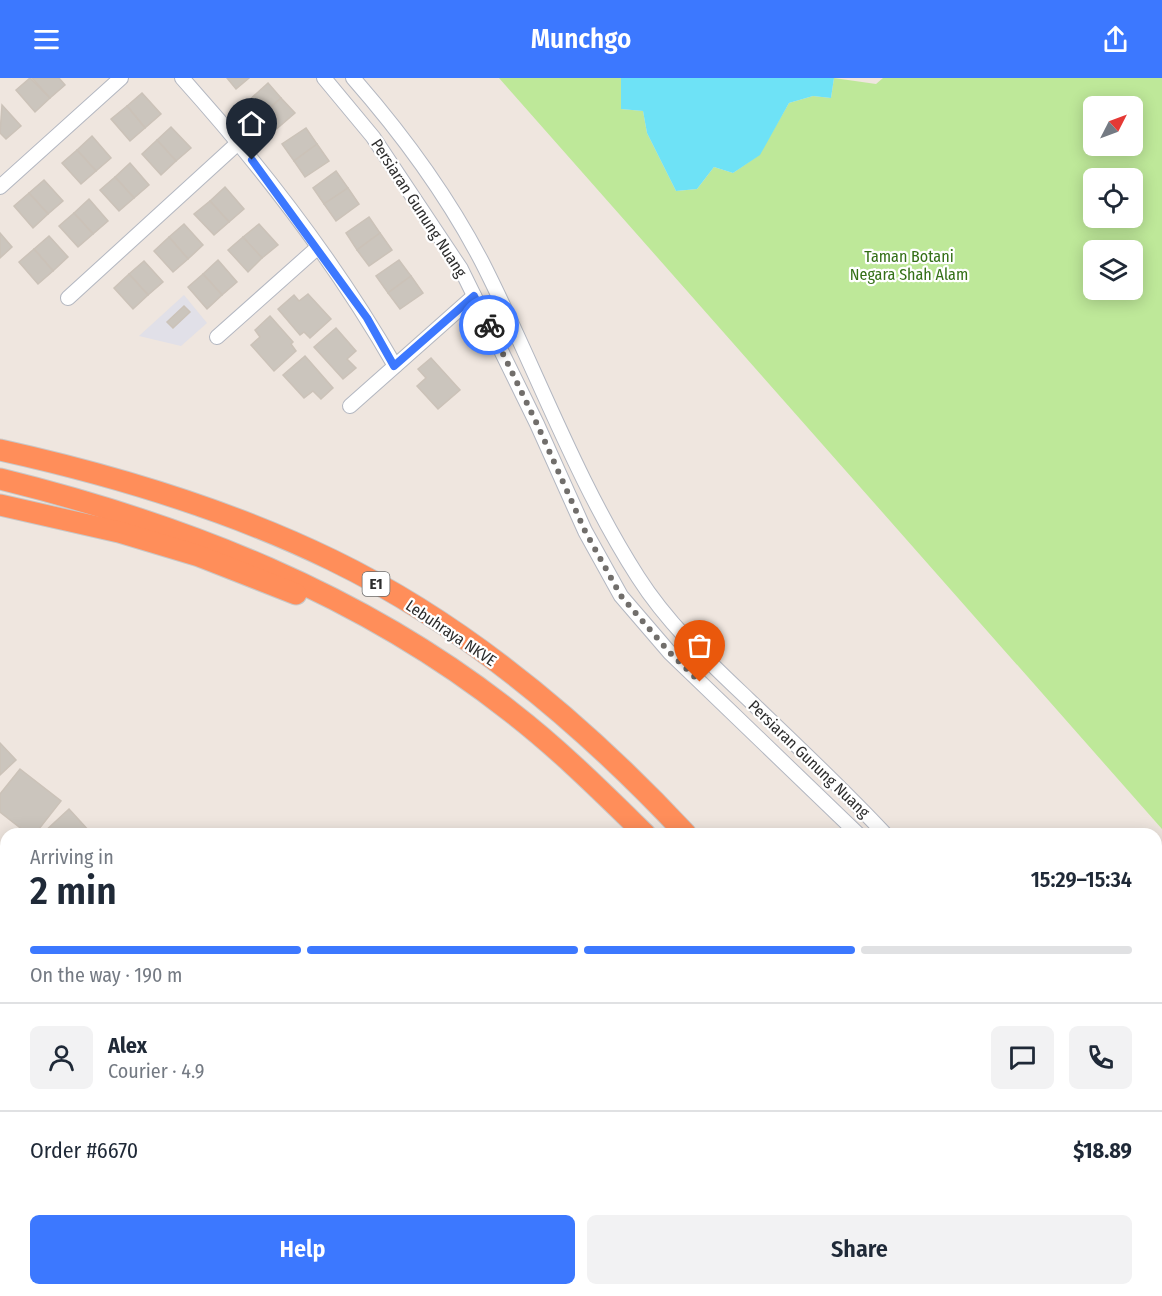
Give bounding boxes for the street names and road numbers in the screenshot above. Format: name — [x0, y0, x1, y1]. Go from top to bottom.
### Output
street label: Persiaran Gunung Nuang — [367, 135, 471, 281]
road number: E1 — [362, 572, 389, 596]
street label: Lebuhraya NKVE — [402, 596, 500, 670]
street label: Persiaran Gunung Nuang — [745, 696, 874, 822]

